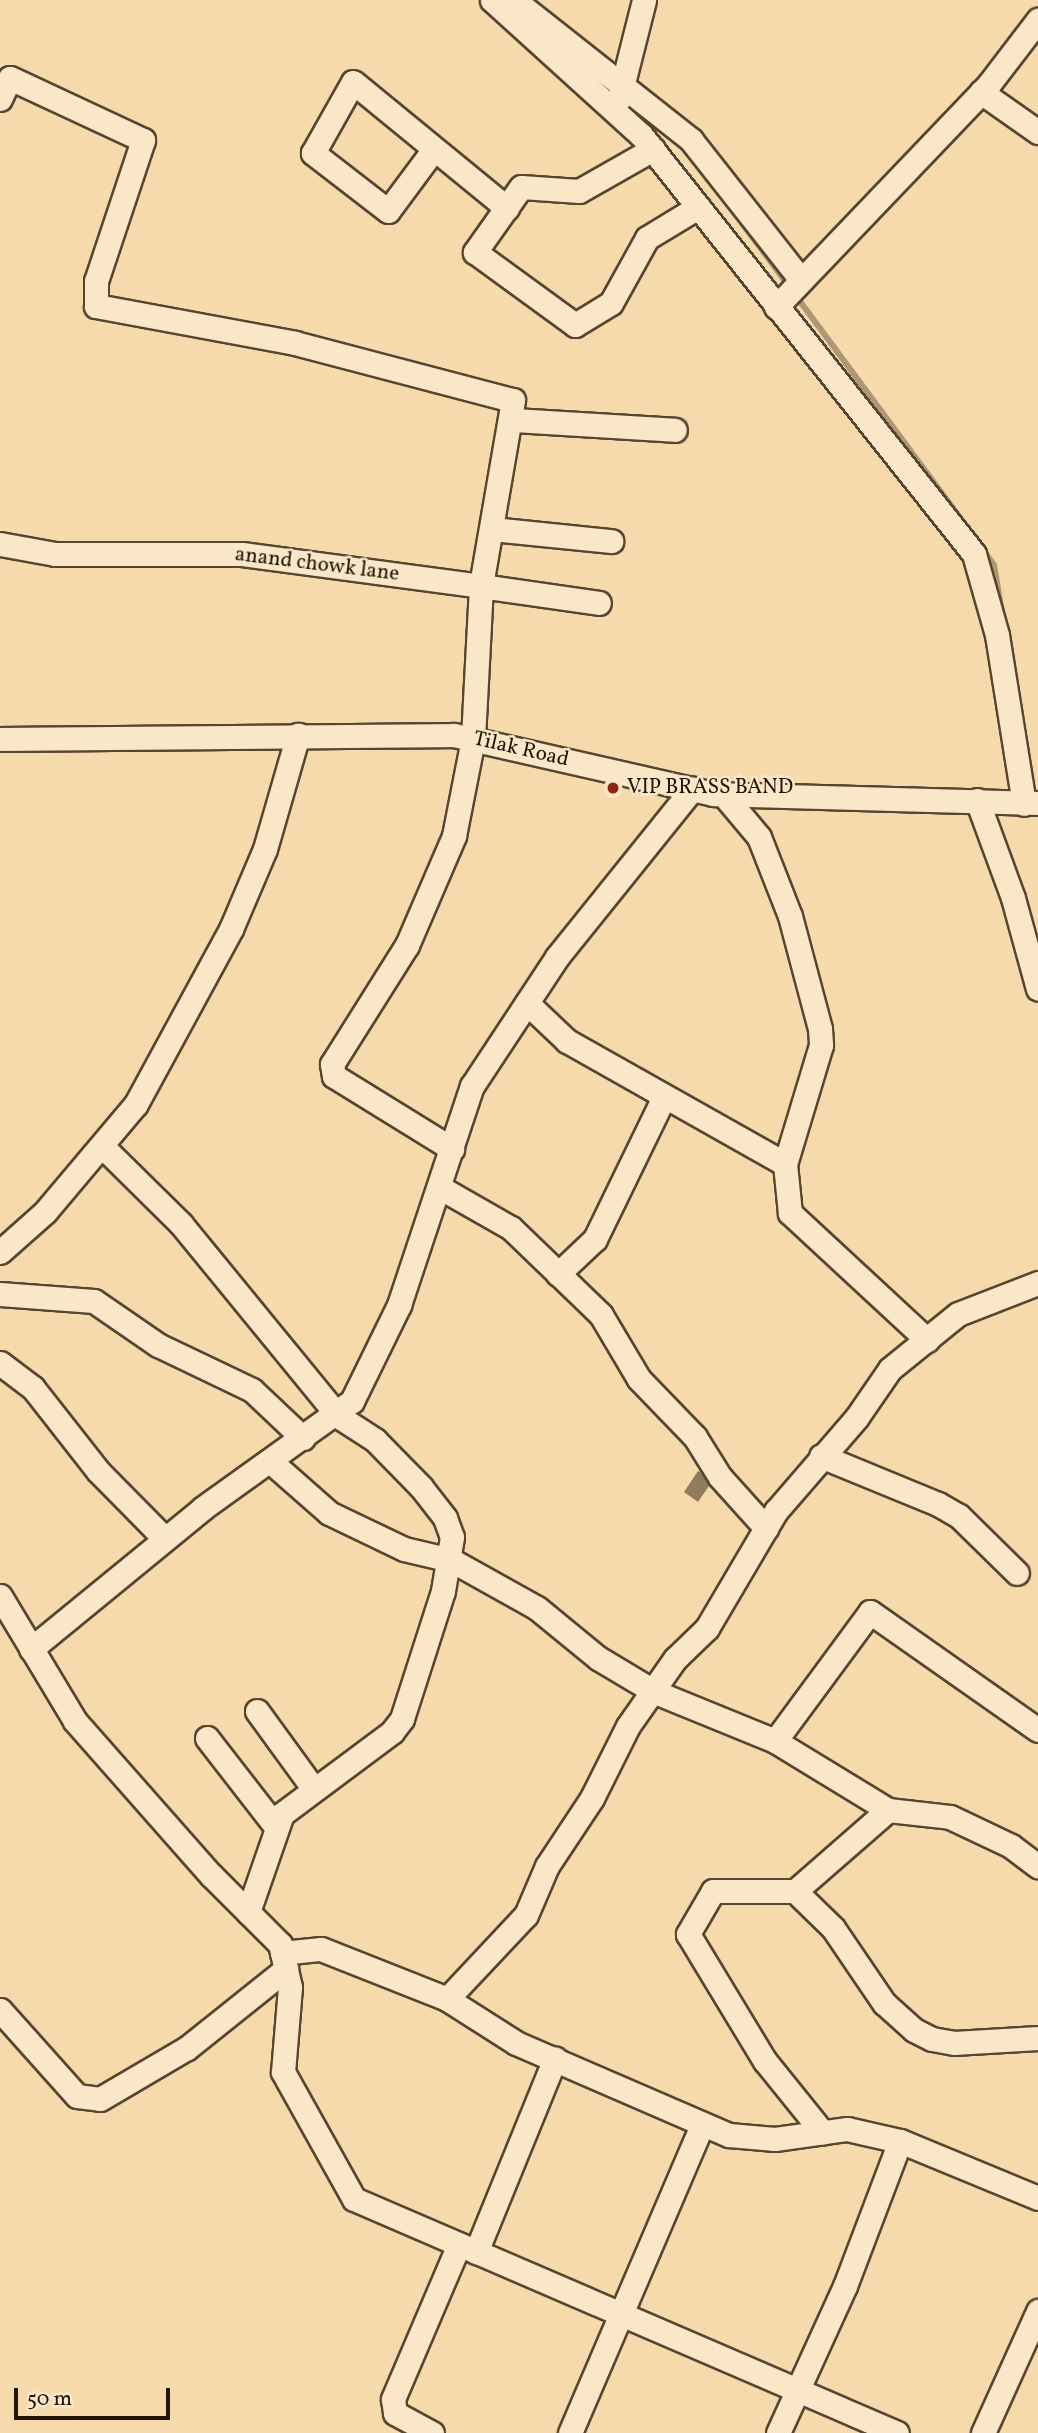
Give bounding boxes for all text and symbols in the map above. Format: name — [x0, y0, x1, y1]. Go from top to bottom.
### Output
street label: anand chowk lane — [233, 542, 401, 588]
street label: Tilak Road — [471, 727, 571, 773]
place label: VIP BRASS BAND — [627, 775, 793, 801]
marker: VIP BRASS BAND — [605, 780, 621, 796]
scale bar — [18, 2374, 173, 2418]
text: 50 m — [27, 2385, 72, 2414]

